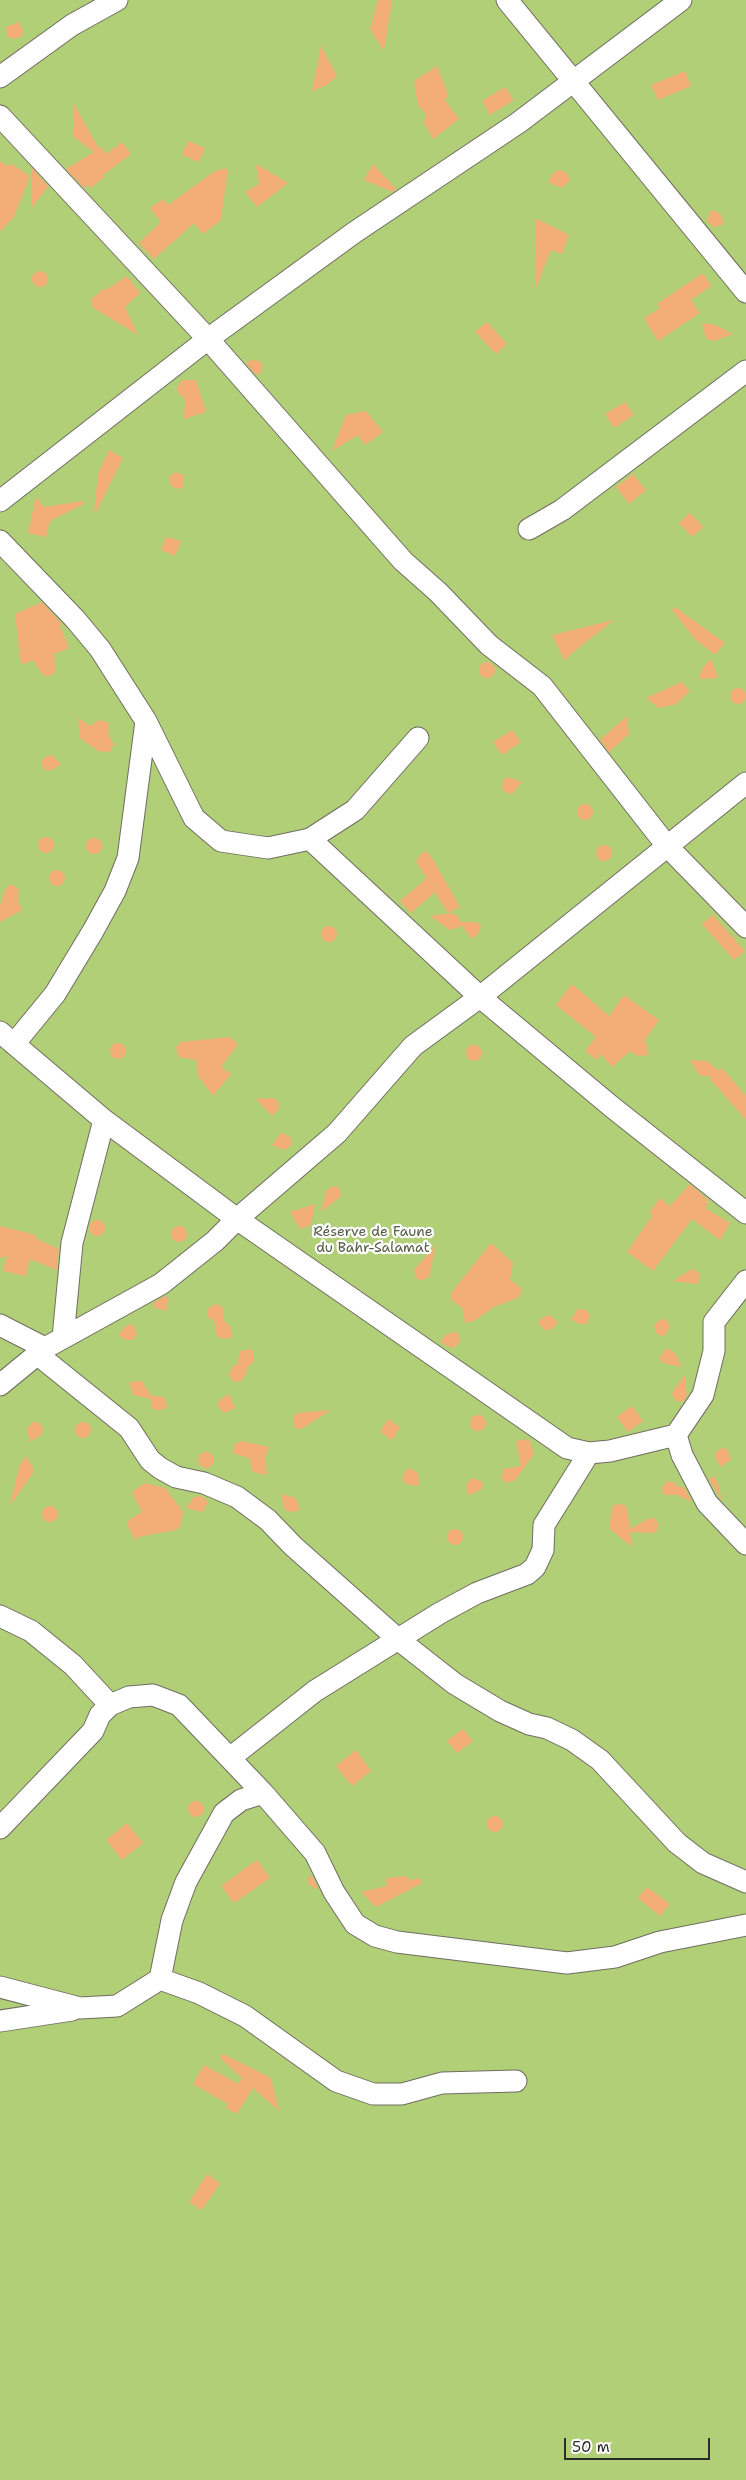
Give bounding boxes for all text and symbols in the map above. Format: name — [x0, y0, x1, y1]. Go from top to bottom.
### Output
park label: Réserve de Faune du Bahr-Salamat — [313, 1224, 433, 1256]
scale bar — [566, 2428, 712, 2460]
text: 50 m — [572, 2437, 610, 2457]

